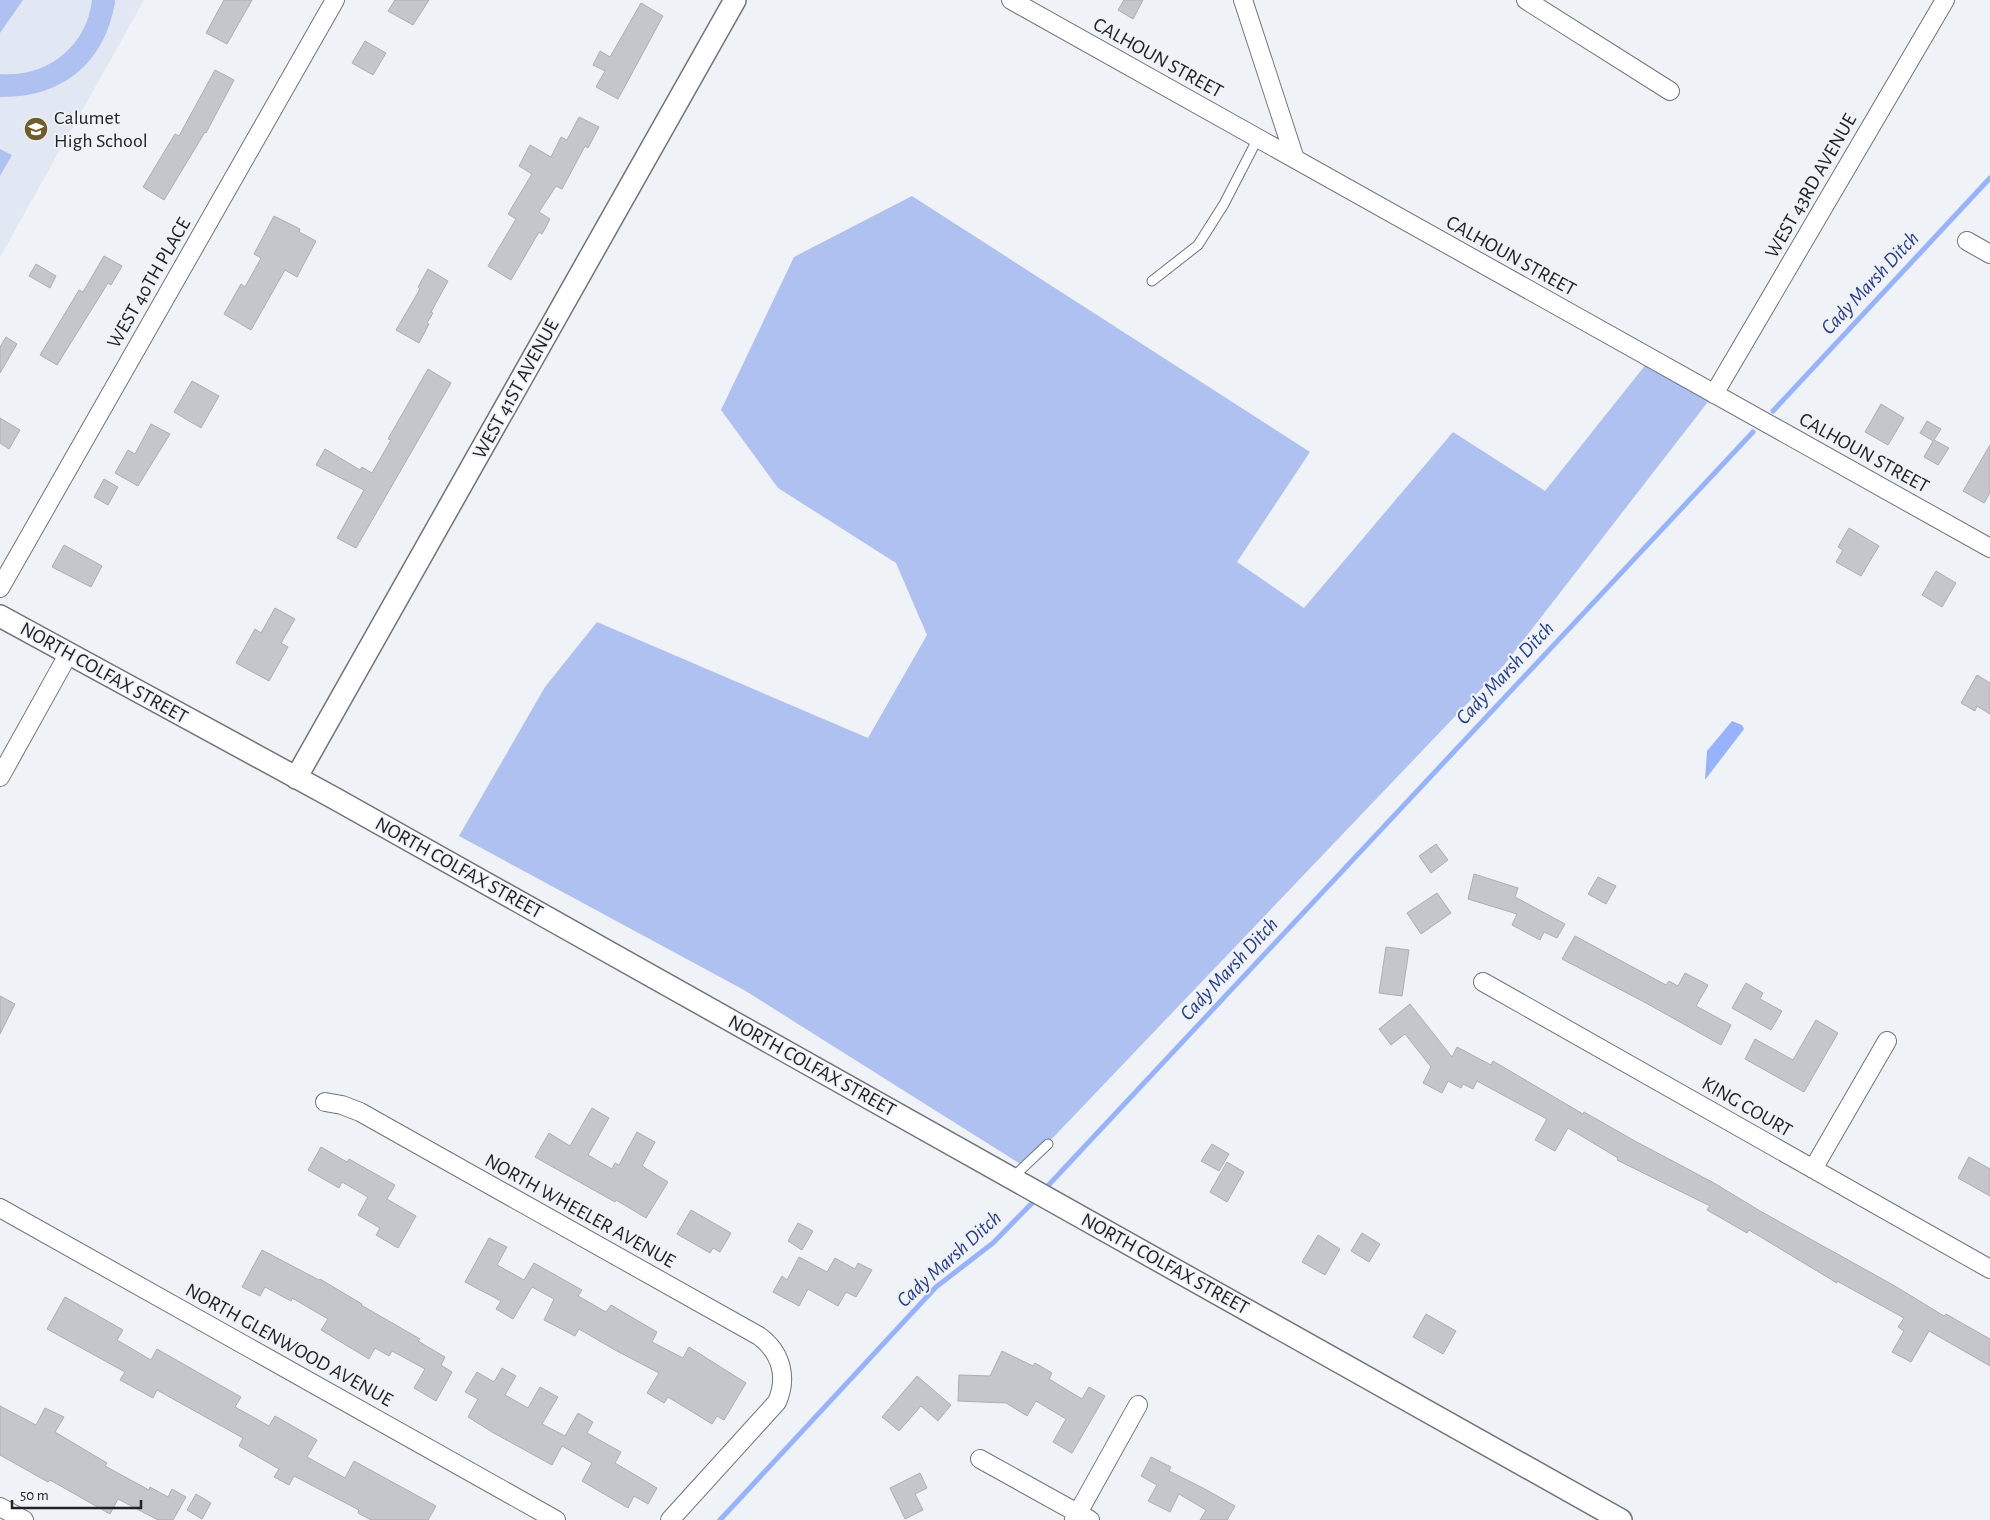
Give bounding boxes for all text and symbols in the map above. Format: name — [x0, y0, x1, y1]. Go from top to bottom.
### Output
street label: CALHOUN STREET — [1090, 14, 1226, 102]
place label: Calumet High School — [54, 108, 148, 151]
street label: WEST 43RD AVENUE — [1762, 110, 1861, 261]
school or university icon: Calumet High School — [23, 116, 49, 142]
street label: CALHOUN STREET — [1443, 212, 1579, 300]
street label: WEST 40TH PLACE — [104, 214, 195, 352]
water label: Cady Marsh Ditch — [1817, 227, 1923, 339]
street label: WEST 41ST AVENUE — [469, 315, 563, 462]
street label: CALHOUN STREET — [1796, 409, 1932, 497]
water label: Cady Marsh Ditch — [1452, 617, 1558, 729]
street label: NORTH COLFAX STREET — [17, 619, 191, 727]
street label: NORTH COLFAX STREET — [372, 814, 546, 922]
water label: Cady Marsh Ditch — [1176, 913, 1282, 1025]
street label: NORTH COLFAX STREET — [725, 1012, 899, 1120]
street label: KING COURT — [1698, 1073, 1796, 1141]
street label: NORTH WHEELER AVENUE — [481, 1150, 679, 1272]
water label: Cady Marsh Ditch — [893, 1207, 1005, 1311]
street label: NORTH COLFAX STREET — [1078, 1210, 1252, 1318]
street label: NORTH GLENWOOD AVENUE — [182, 1280, 396, 1411]
scale bar — [12, 1478, 141, 1510]
text: 50 m — [20, 1488, 49, 1503]

